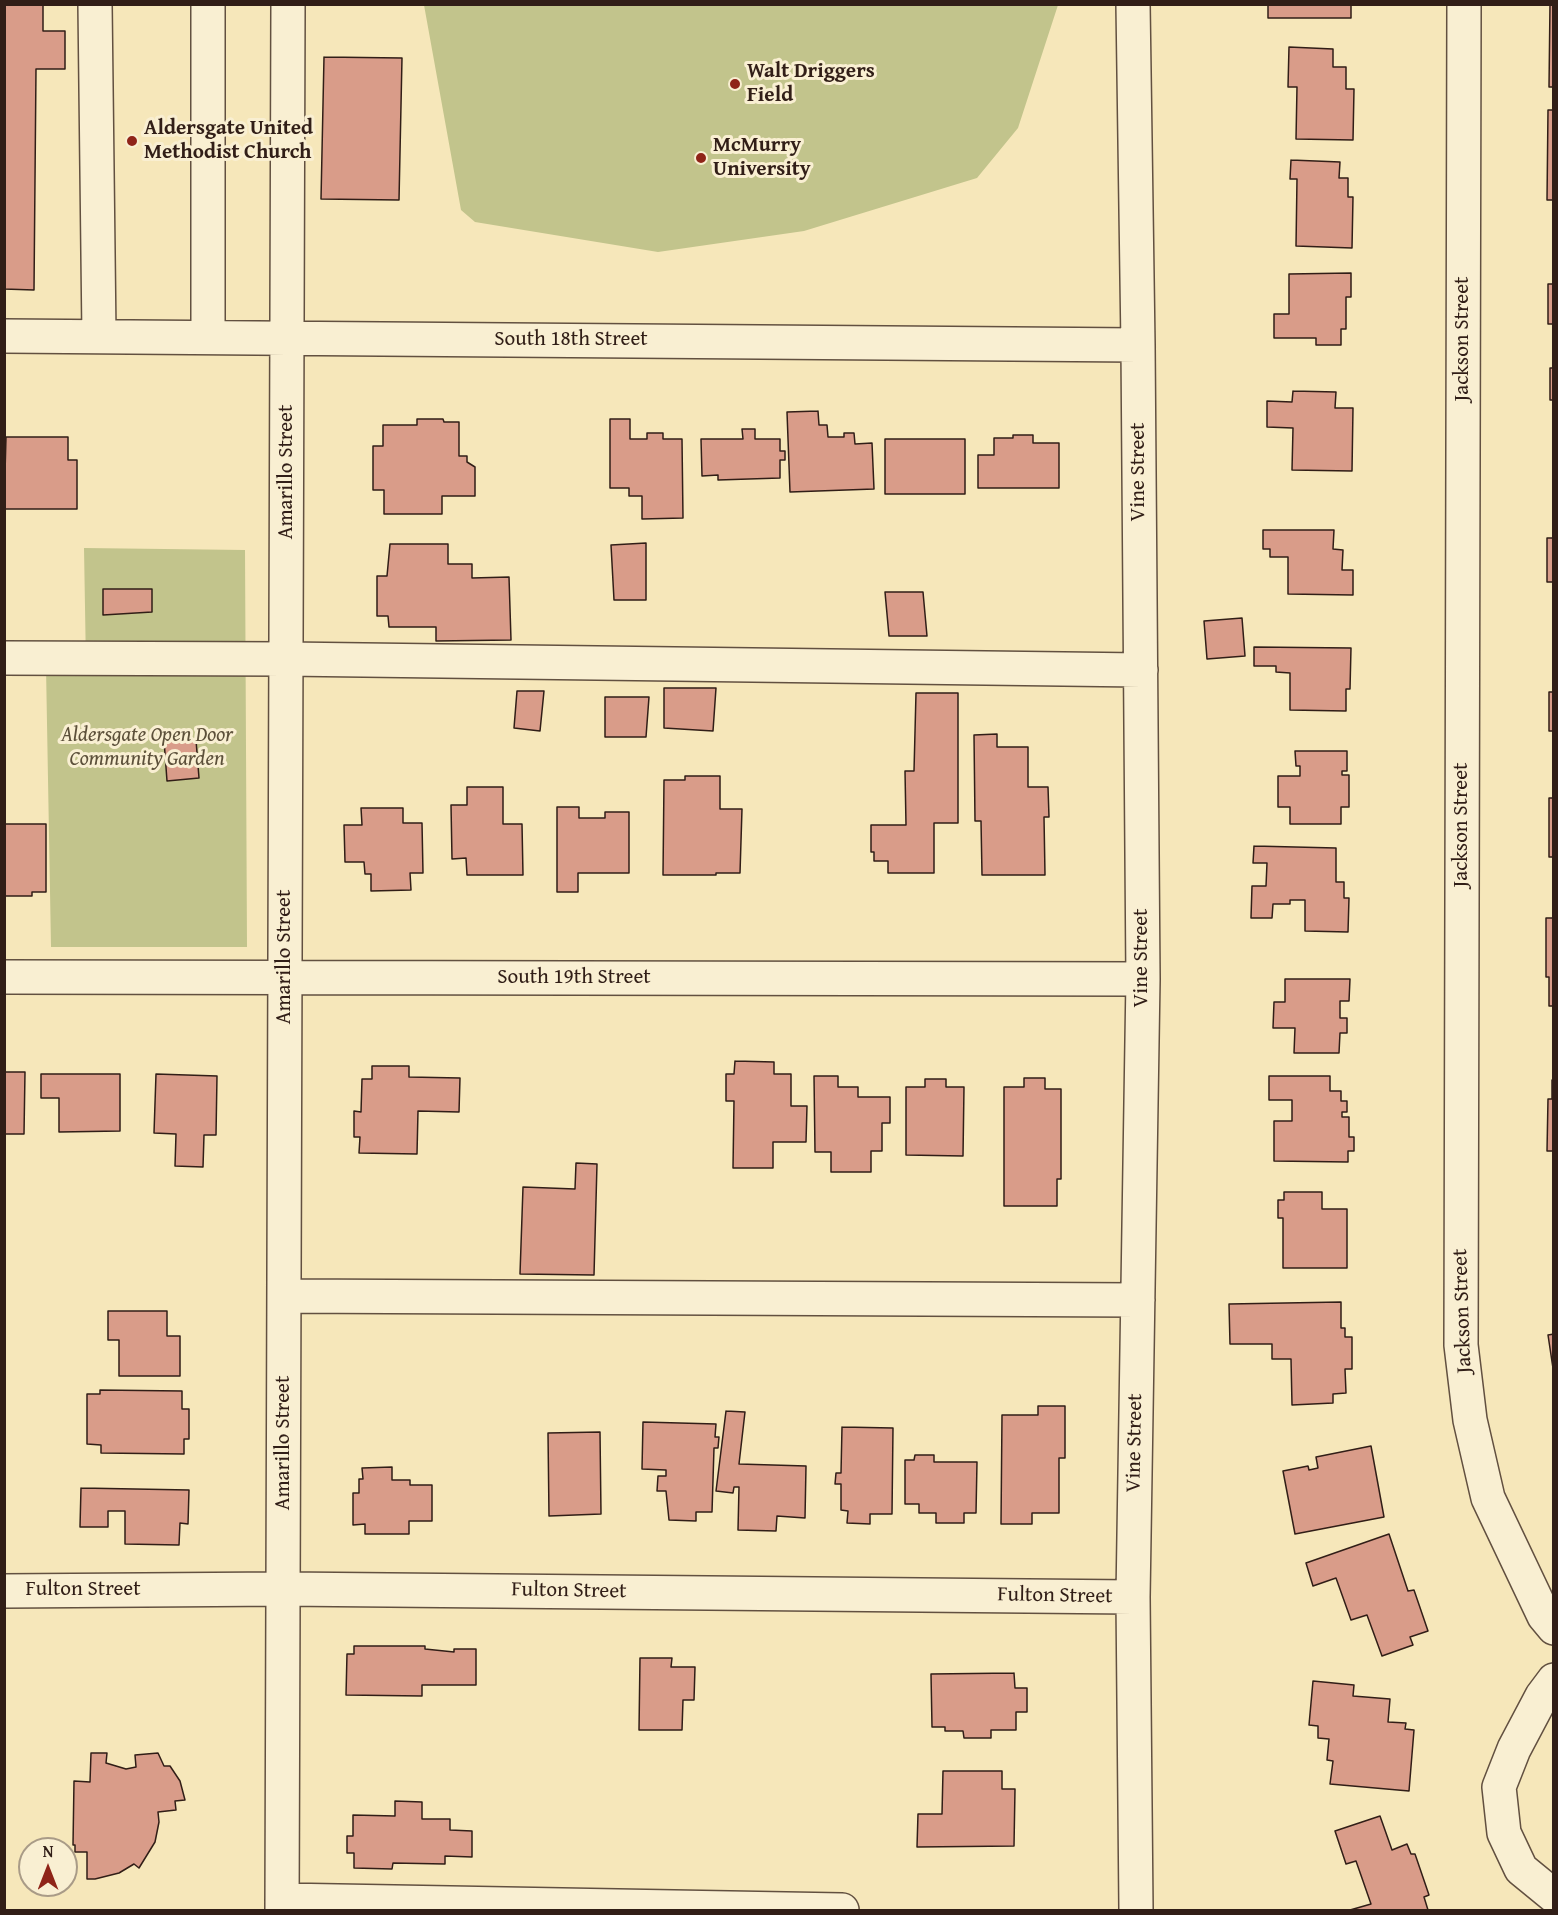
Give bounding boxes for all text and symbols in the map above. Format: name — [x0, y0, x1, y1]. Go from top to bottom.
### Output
place label: Walt Driggers Field — [747, 59, 875, 109]
marker: Walt Driggers Field — [728, 77, 742, 91]
place label: Aldersgate United Methodist Church — [144, 116, 313, 166]
place label: McMurry University — [713, 133, 811, 183]
marker: Aldersgate United Methodist Church — [125, 134, 139, 148]
marker: McMurry University — [694, 151, 708, 165]
street label: Jackson Street — [1450, 277, 1476, 401]
street label: South 18th Street — [494, 327, 648, 353]
street label: Amarillo Street — [274, 405, 300, 539]
street label: Vine Street — [1126, 422, 1152, 522]
park label: Aldersgate Open Door Community Garden — [61, 723, 233, 773]
street label: Jackson Street — [1449, 763, 1475, 887]
street label: Amarillo Street — [272, 890, 298, 1024]
street label: Vine Street — [1129, 908, 1155, 1008]
street label: South 19th Street — [497, 965, 651, 991]
street label: Jackson Street — [1448, 1248, 1478, 1374]
street label: Amarillo Street — [271, 1376, 297, 1510]
street label: Vine Street — [1122, 1393, 1148, 1493]
street label: Fulton Street — [25, 1577, 141, 1603]
street label: Fulton Street — [511, 1577, 627, 1605]
street label: Fulton Street — [997, 1582, 1113, 1610]
north arrow — [18, 1837, 78, 1897]
text: N — [43, 1839, 53, 1863]

